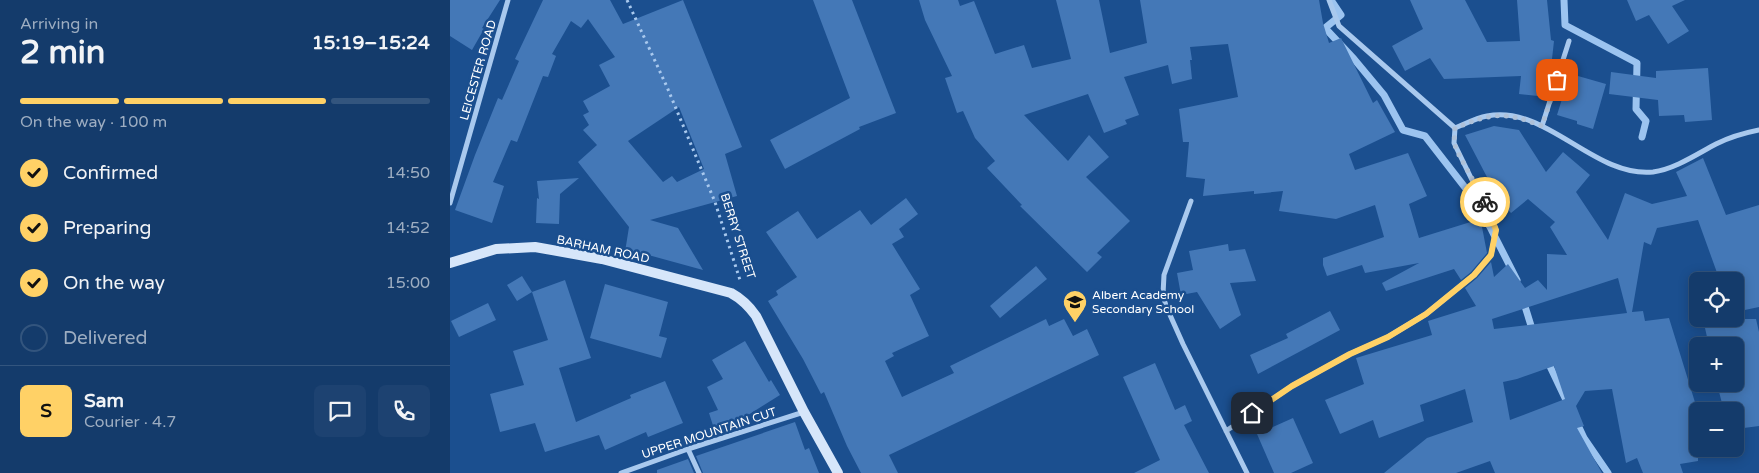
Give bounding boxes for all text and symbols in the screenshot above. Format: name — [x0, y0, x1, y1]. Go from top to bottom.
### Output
text: Arriving in — [20, 14, 98, 34]
street label: LEICESTER ROAD — [457, 18, 499, 122]
text: 15:19–15:24 — [312, 32, 430, 54]
text: 2 min — [20, 34, 105, 72]
pin — [1536, 59, 1578, 101]
icon: bag — [1543, 66, 1571, 94]
text: On the way · 100 m — [20, 112, 167, 132]
icon: check — [20, 159, 48, 187]
text: Confirmed — [63, 162, 158, 184]
text: 14:50 — [386, 163, 430, 183]
courier — [1460, 177, 1510, 227]
icon: bike — [1471, 188, 1499, 216]
street label: BERRY STREET — [718, 191, 759, 281]
icon: check — [20, 214, 48, 242]
text: Preparing — [63, 217, 152, 239]
text: 14:52 — [386, 218, 430, 238]
street label: BARHAM ROAD — [555, 232, 651, 266]
icon: check — [20, 269, 48, 297]
text: On the way — [63, 272, 165, 294]
map controls — [1689, 272, 1744, 457]
button: locate — [1689, 272, 1744, 327]
text: 15:00 — [386, 273, 430, 293]
place label: Albert Academy Secondary School — [1092, 288, 1194, 316]
school or university icon: Albert Academy Secondary School — [1062, 289, 1088, 323]
text: Delivered — [63, 327, 148, 349]
button: + — [1689, 337, 1744, 392]
button: chat — [314, 385, 366, 437]
button: phone — [378, 385, 430, 437]
text: Sam — [84, 390, 124, 412]
pin — [1231, 392, 1273, 434]
icon: home — [1238, 399, 1266, 427]
text: S — [40, 400, 52, 422]
button: − — [1689, 402, 1744, 457]
street label: UPPER MOUNTAIN CUT — [640, 404, 779, 461]
text: Courier · 4.7 — [84, 412, 176, 432]

